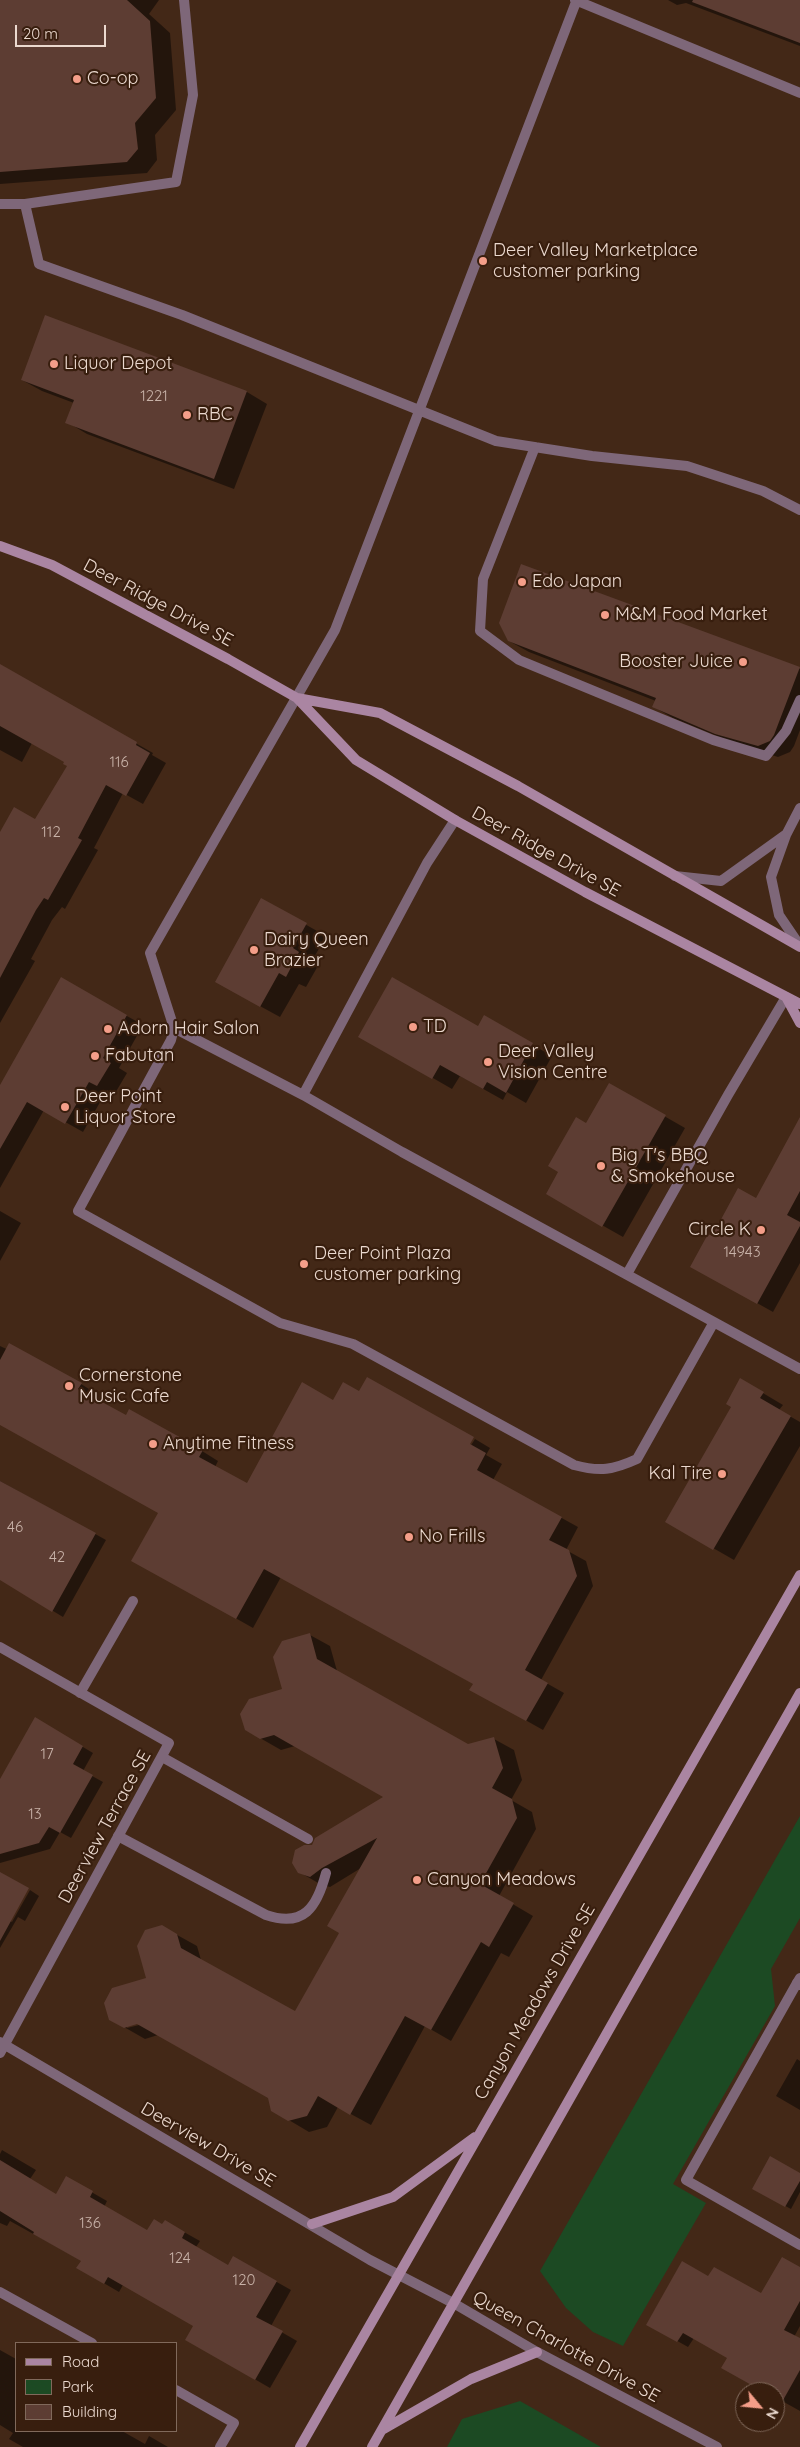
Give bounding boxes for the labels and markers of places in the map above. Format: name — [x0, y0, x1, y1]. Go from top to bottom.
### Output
place label: Co-op — [87, 68, 138, 90]
marker: Co-op — [71, 73, 83, 85]
place label: Deer Valley Marketplace customer parking — [493, 240, 698, 282]
marker: Deer Valley Marketplace customer parking — [477, 255, 489, 267]
place label: Liquor Depot — [64, 353, 172, 375]
marker: Liquor Depot — [48, 358, 60, 370]
place label: RBC — [197, 404, 233, 426]
marker: RBC — [181, 409, 193, 421]
place label: Edo Japan — [532, 571, 622, 593]
marker: Edo Japan — [516, 576, 528, 588]
place label: M&M Food Market — [615, 604, 768, 626]
marker: M&M Food Market — [599, 609, 611, 621]
place label: Booster Juice — [619, 651, 733, 673]
marker: Booster Juice — [737, 656, 749, 668]
place label: Dairy Queen Brazier — [264, 929, 369, 972]
marker: Dairy Queen Brazier — [248, 944, 260, 956]
place label: TD — [423, 1016, 447, 1038]
place label: Adorn Hair Salon — [118, 1018, 259, 1040]
marker: TD — [407, 1021, 419, 1033]
marker: Adorn Hair Salon — [102, 1023, 114, 1035]
place label: Deer Valley Vision Centre — [498, 1041, 607, 1084]
place label: Fabutan — [105, 1045, 174, 1067]
marker: Fabutan — [89, 1050, 101, 1062]
marker: Deer Valley Vision Centre — [482, 1056, 494, 1068]
place label: Deer Point Liquor Store — [75, 1086, 176, 1128]
marker: Deer Point Liquor Store — [59, 1101, 71, 1113]
place label: Big T's BBQ & Smokehouse — [611, 1145, 735, 1188]
marker: Big T's BBQ & Smokehouse — [595, 1160, 607, 1172]
place label: Circle K — [688, 1219, 751, 1241]
marker: Circle K — [755, 1224, 767, 1236]
place label: Deer Point Plaza customer parking — [314, 1243, 461, 1286]
marker: Deer Point Plaza customer parking — [298, 1258, 310, 1270]
place label: Cornerstone Music Cafe — [79, 1365, 182, 1408]
marker: Cornerstone Music Cafe — [63, 1380, 75, 1392]
place label: Anytime Fitness — [163, 1433, 294, 1455]
marker: Anytime Fitness — [147, 1438, 159, 1450]
place label: Kal Tire — [648, 1463, 712, 1485]
marker: Kal Tire — [716, 1468, 728, 1480]
place label: No Frills — [419, 1526, 485, 1548]
marker: No Frills — [403, 1531, 415, 1543]
place label: Canyon Meadows — [427, 1869, 576, 1891]
marker: Canyon Meadows — [411, 1874, 423, 1886]

